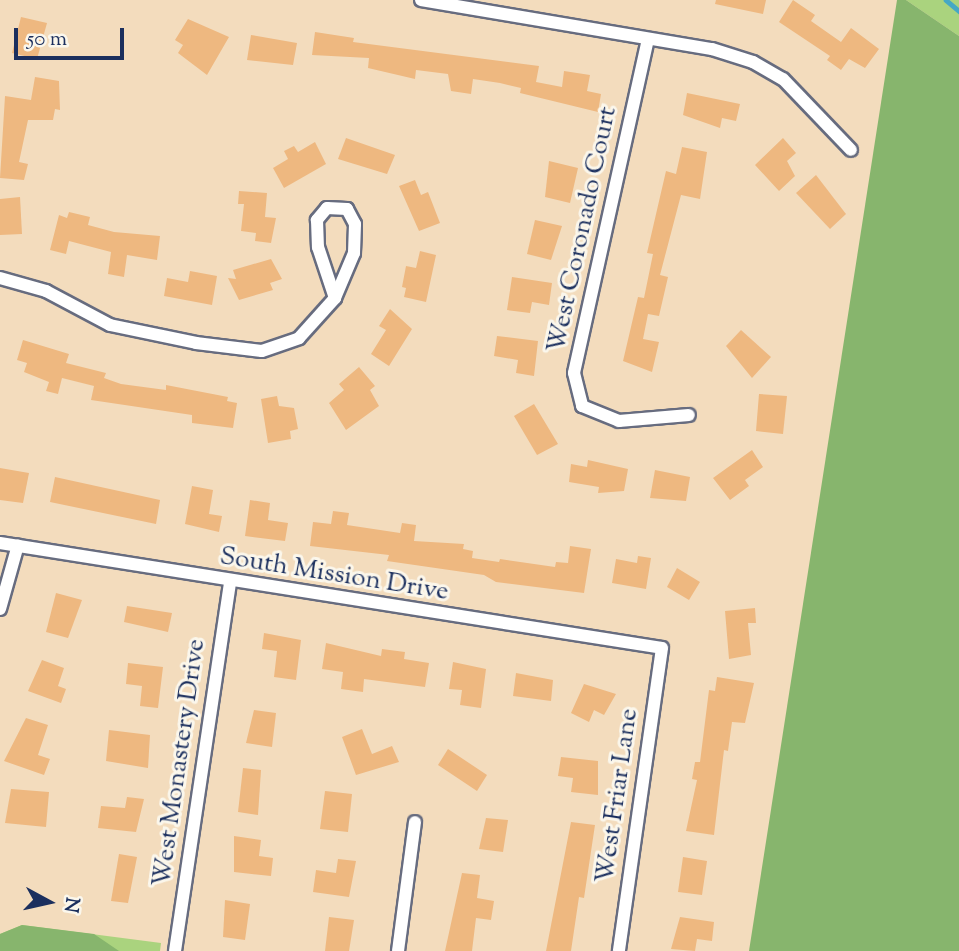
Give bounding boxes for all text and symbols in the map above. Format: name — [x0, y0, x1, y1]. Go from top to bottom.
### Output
scale bar — [18, 14, 128, 58]
text: 50 m — [27, 25, 67, 55]
street label: West Coronado Court — [542, 104, 624, 356]
street label: South Mission Drive — [217, 542, 451, 608]
street label: West Monastery Drive — [147, 637, 213, 889]
street label: West Friar Lane — [590, 707, 646, 885]
north arrow — [14, 867, 84, 937]
text: N — [56, 896, 85, 914]

